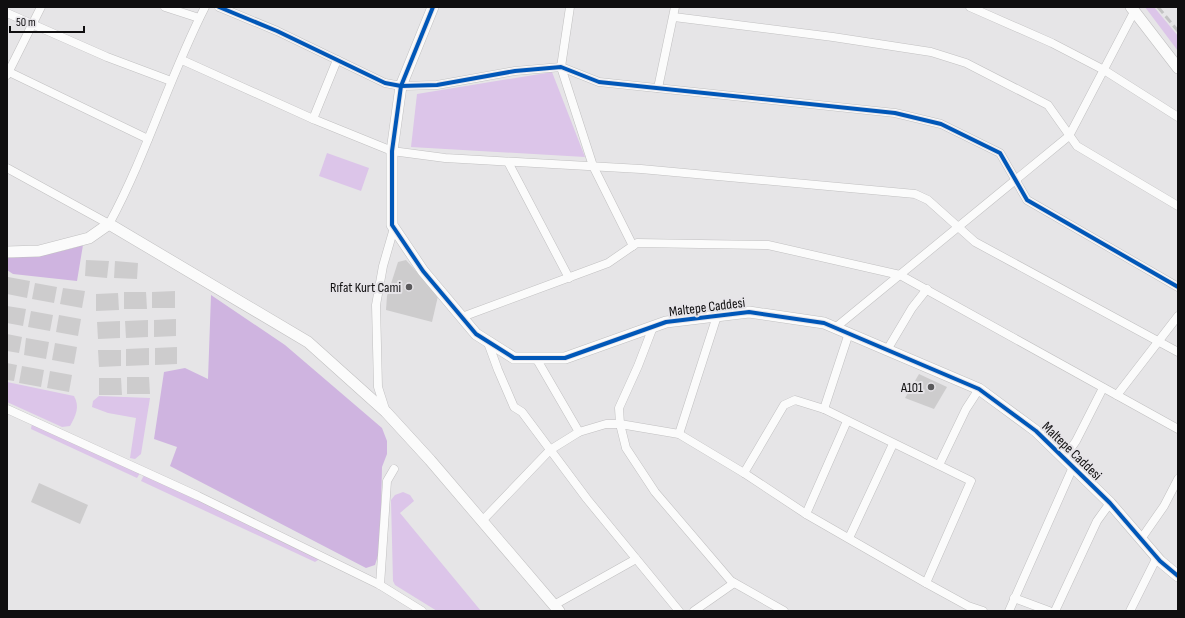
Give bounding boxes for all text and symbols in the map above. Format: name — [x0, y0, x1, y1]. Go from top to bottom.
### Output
scale bar — [10, 8, 84, 34]
text: 50 m — [16, 15, 36, 30]
place label: Rıfat Kurt Cami — [330, 279, 401, 296]
marker: Rıfat Kurt Cami — [404, 282, 414, 292]
street label: Maltepe Caddesi — [668, 294, 746, 320]
place label: A101 — [900, 379, 923, 396]
marker: A101 — [926, 382, 936, 392]
street label: Maltepe Caddesi — [1039, 418, 1105, 484]

